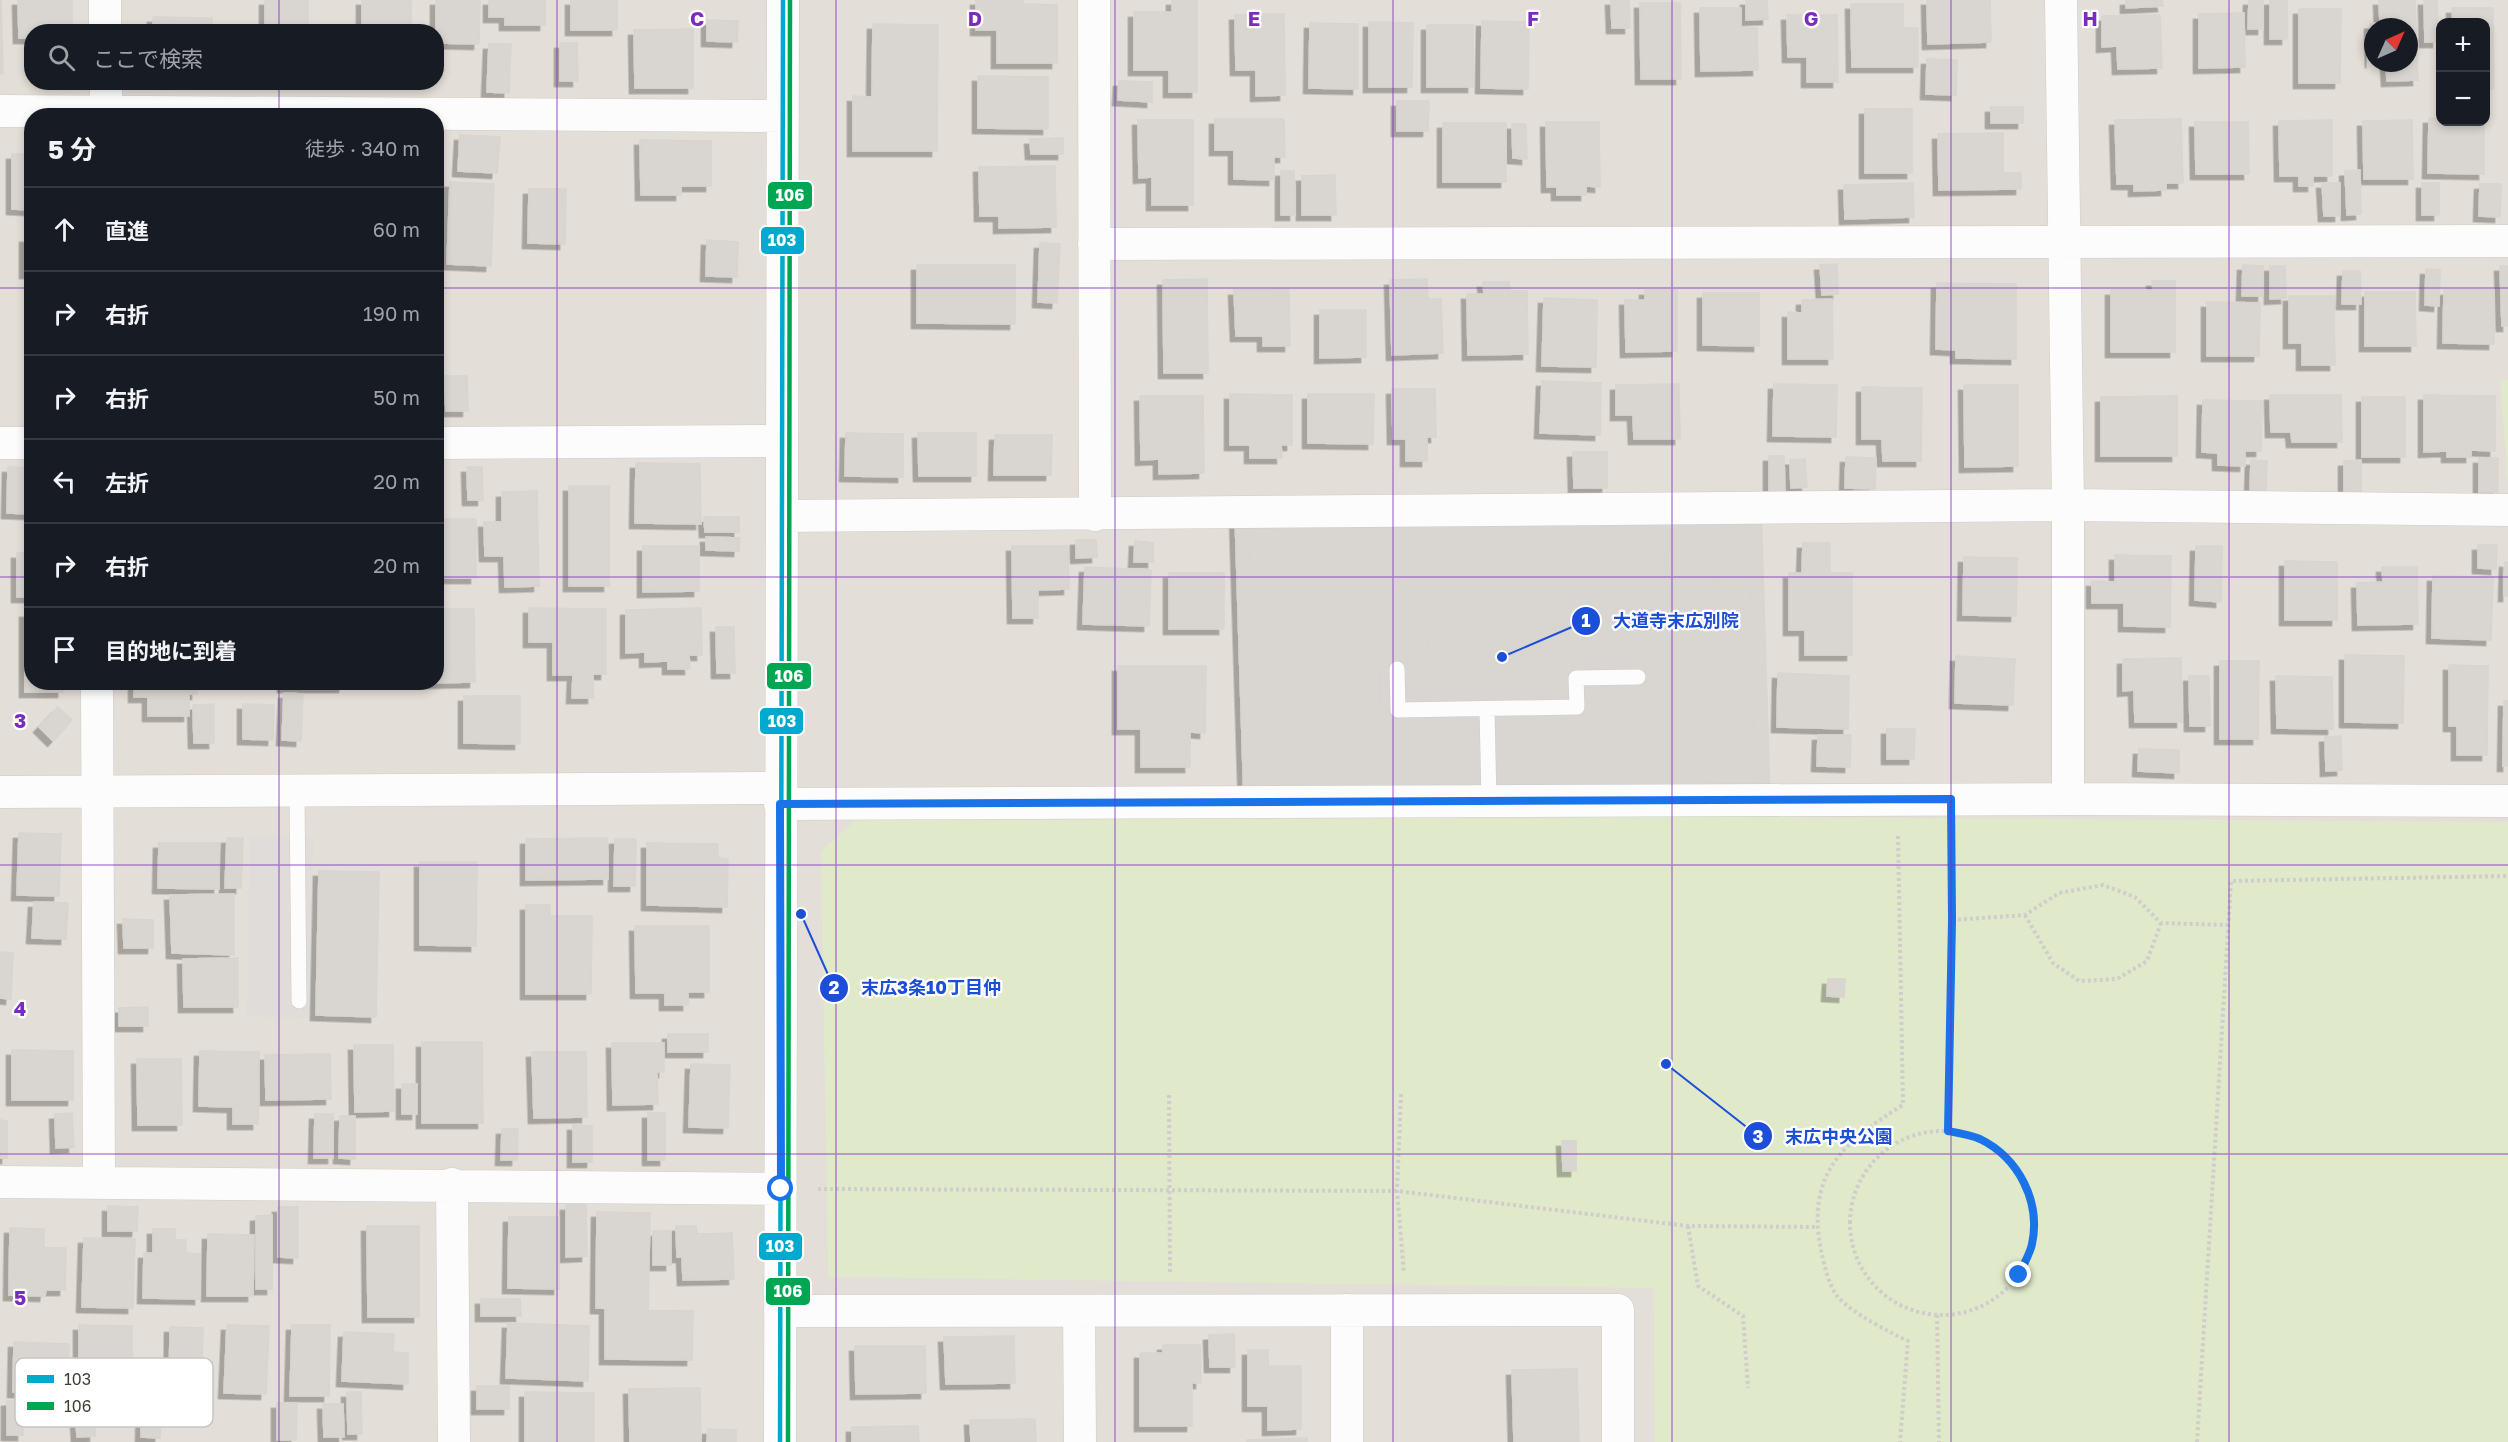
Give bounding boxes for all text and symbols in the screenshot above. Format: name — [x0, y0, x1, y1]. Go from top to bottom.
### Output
text: C — [690, 6, 704, 30]
text: D — [968, 6, 982, 30]
text: E — [1248, 6, 1260, 30]
text: F — [1527, 6, 1539, 30]
text: G — [1804, 6, 1818, 30]
text: H — [2082, 6, 2098, 30]
north arrow — [2364, 18, 2418, 72]
map controls — [2436, 18, 2490, 126]
button: + — [2436, 18, 2490, 72]
search box — [24, 24, 444, 90]
icon: search — [45, 41, 78, 74]
text: ここで検索 — [93, 45, 203, 72]
button: − — [2436, 72, 2490, 126]
text: 5 分 — [48, 134, 96, 165]
text: 徒歩 · 340 m — [305, 136, 420, 160]
line badge: 106 — [767, 181, 813, 210]
text: 106 — [776, 185, 804, 205]
icon: ahead — [48, 213, 81, 246]
text: 直進 — [105, 217, 149, 244]
text: 60 m — [373, 217, 420, 241]
line badge: 103 — [760, 226, 805, 255]
text: 103 — [768, 230, 796, 250]
icon: right — [48, 297, 81, 330]
text: 右折 — [105, 301, 149, 328]
text: 190 m — [363, 301, 420, 325]
icon: right — [48, 381, 81, 414]
text: 右折 — [105, 385, 149, 412]
text: 50 m — [373, 385, 420, 409]
icon: left — [48, 465, 81, 498]
text: 左折 — [105, 469, 149, 496]
text: 20 m — [373, 469, 420, 493]
icon: right — [48, 549, 81, 582]
text: 右折 — [105, 553, 149, 580]
text: 20 m — [373, 553, 420, 577]
callout: 大道寺末広別院 — [1571, 603, 1751, 639]
text: 1 — [1581, 609, 1591, 631]
text: 大道寺末広別院 — [1613, 609, 1739, 631]
icon: arrive — [48, 633, 81, 666]
text: 目的地に到着 — [105, 637, 237, 664]
line badge: 106 — [766, 662, 812, 690]
text: 106 — [775, 666, 803, 686]
line badge: 103 — [759, 707, 804, 735]
text: 3 — [14, 708, 26, 732]
text: 103 — [768, 711, 796, 731]
callout: 末広3条10丁目仲 — [819, 970, 1013, 1006]
text: 2 — [829, 976, 840, 998]
text: 末広3条10丁目仲 — [861, 976, 1001, 998]
text: 4 — [14, 996, 26, 1020]
callout: 末広中央公園 — [1743, 1118, 1905, 1154]
text: 3 — [1753, 1125, 1764, 1147]
text: 末広中央公園 — [1785, 1125, 1893, 1147]
route start — [767, 1175, 793, 1201]
line badge: 103 — [758, 1232, 803, 1261]
text: 103 — [766, 1236, 794, 1256]
route end — [2005, 1261, 2031, 1287]
line badge: 106 — [765, 1277, 811, 1306]
text: 106 — [774, 1281, 802, 1301]
text: 5 — [14, 1285, 26, 1309]
legend — [15, 1358, 213, 1427]
text: 103 — [64, 1369, 91, 1389]
text: 106 — [64, 1396, 91, 1416]

